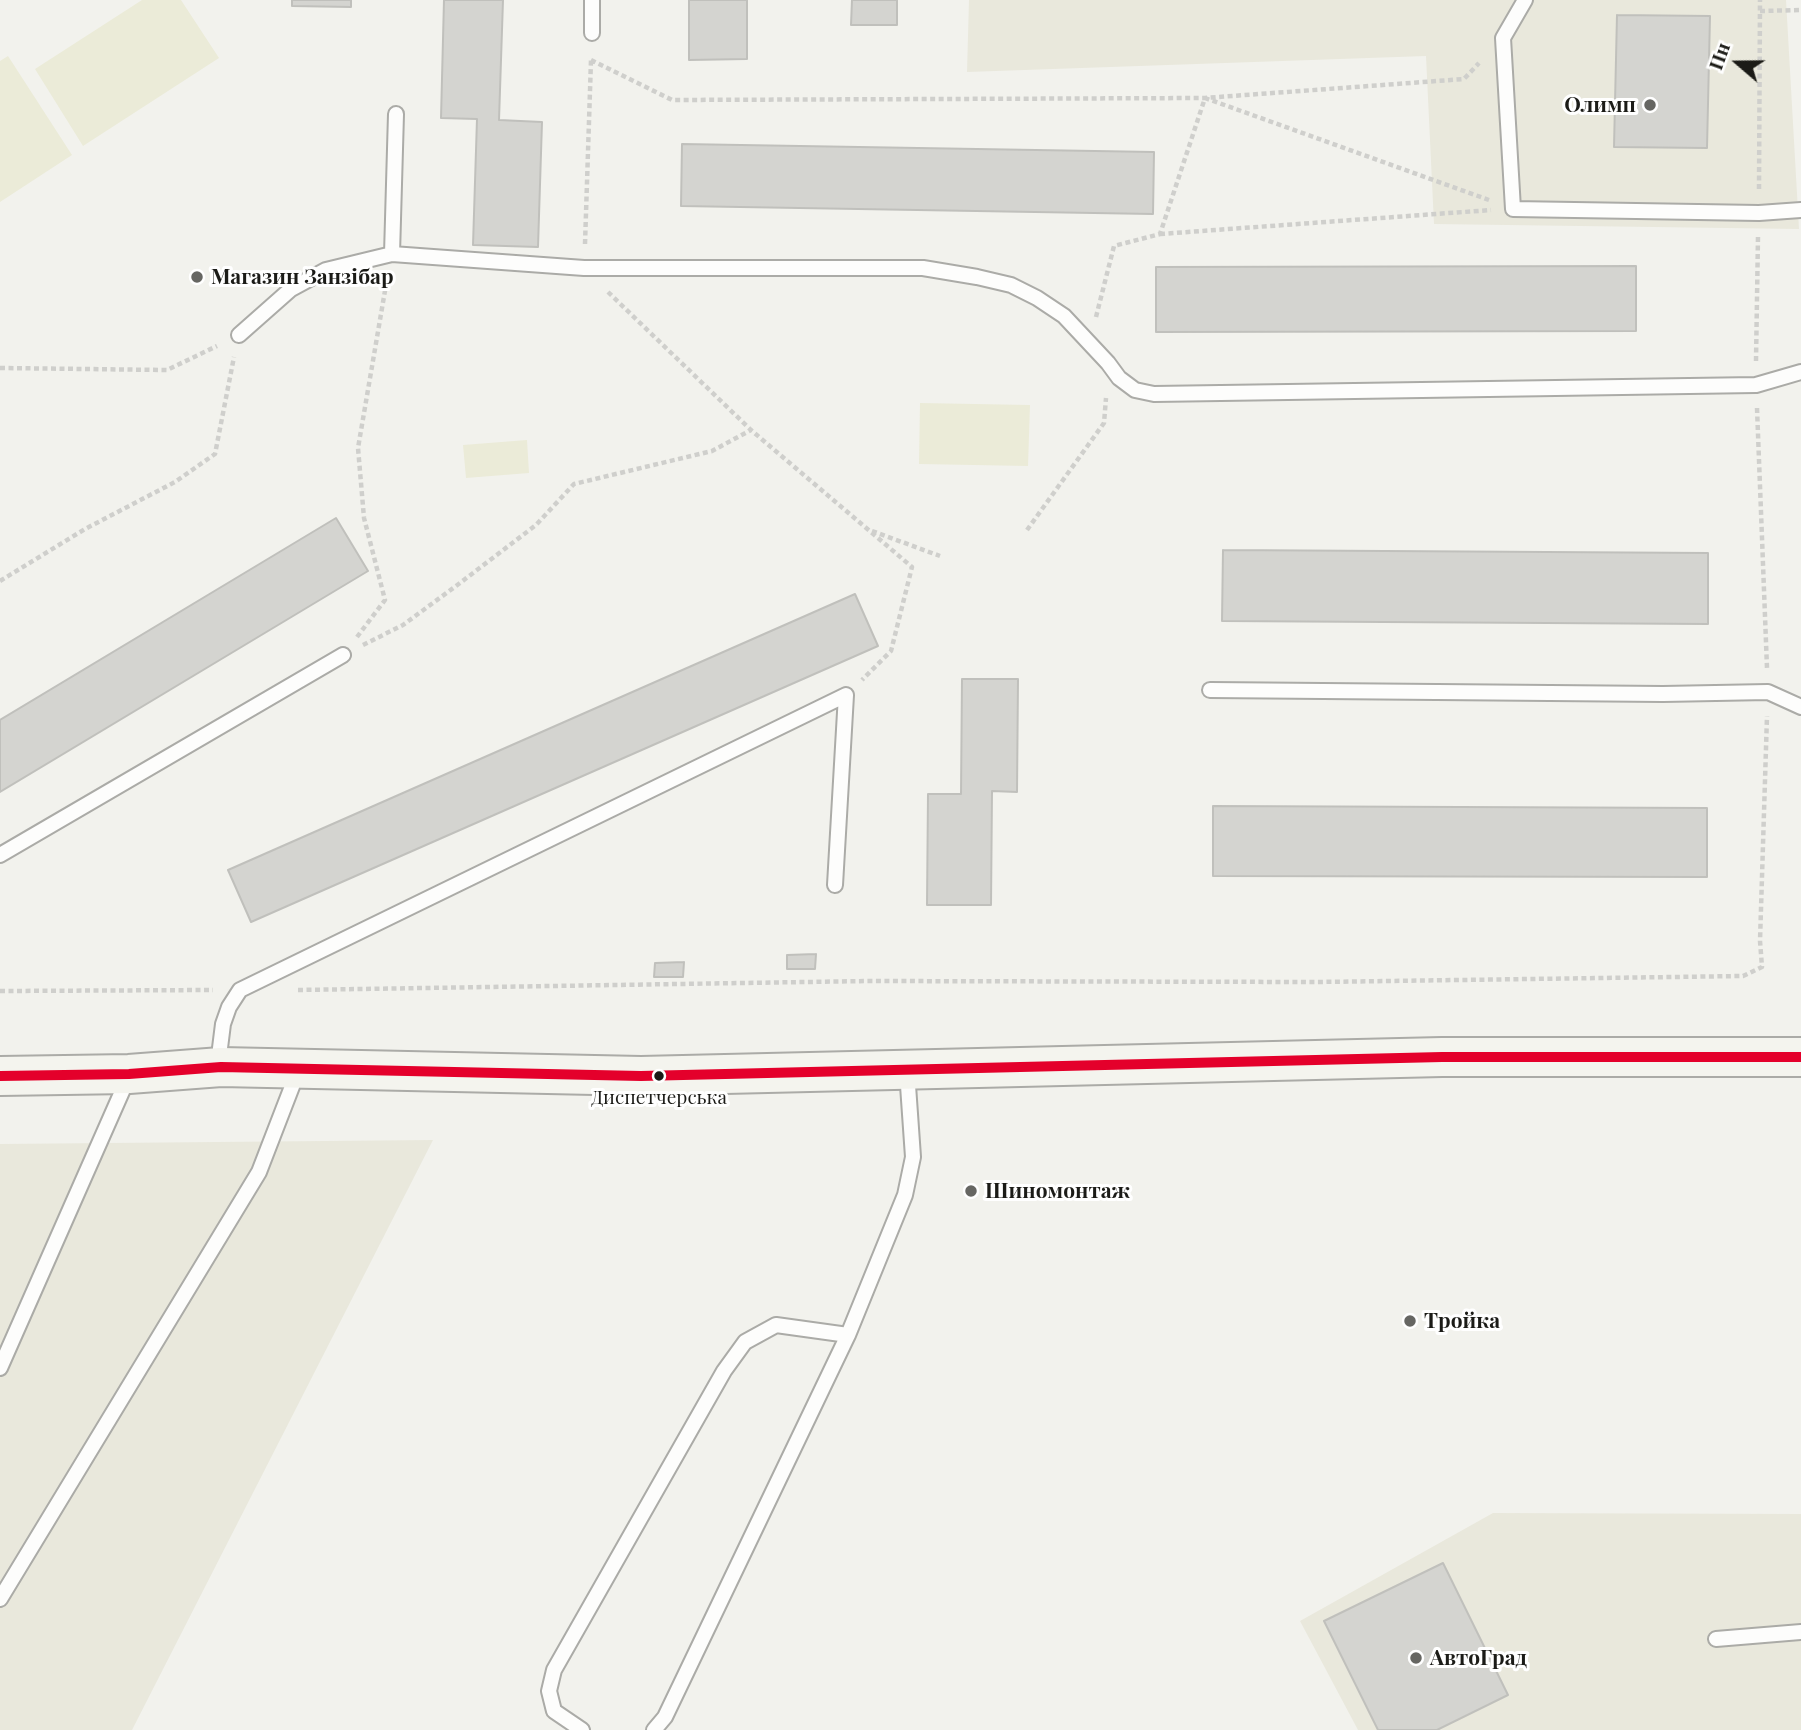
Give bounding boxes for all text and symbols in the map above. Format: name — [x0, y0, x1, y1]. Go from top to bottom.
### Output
north arrow — [1703, 28, 1773, 98]
text: Пн — [1701, 39, 1735, 73]
place label: Олимп — [1564, 92, 1636, 118]
marker: Олимп — [1642, 97, 1658, 113]
place label: Магазин Занзібар — [211, 264, 394, 290]
marker: Магазин Занзібар — [189, 269, 205, 285]
marker: Диспетчерська — [652, 1069, 666, 1083]
place label: Диспетчерська — [591, 1087, 727, 1109]
place label: Шиномонтаж — [985, 1178, 1130, 1204]
marker: Шиномонтаж — [963, 1183, 979, 1199]
place label: Тройка — [1424, 1308, 1500, 1334]
marker: Тройка — [1402, 1313, 1418, 1329]
place label: АвтоГрад — [1430, 1645, 1527, 1671]
marker: АвтоГрад — [1408, 1650, 1424, 1666]

